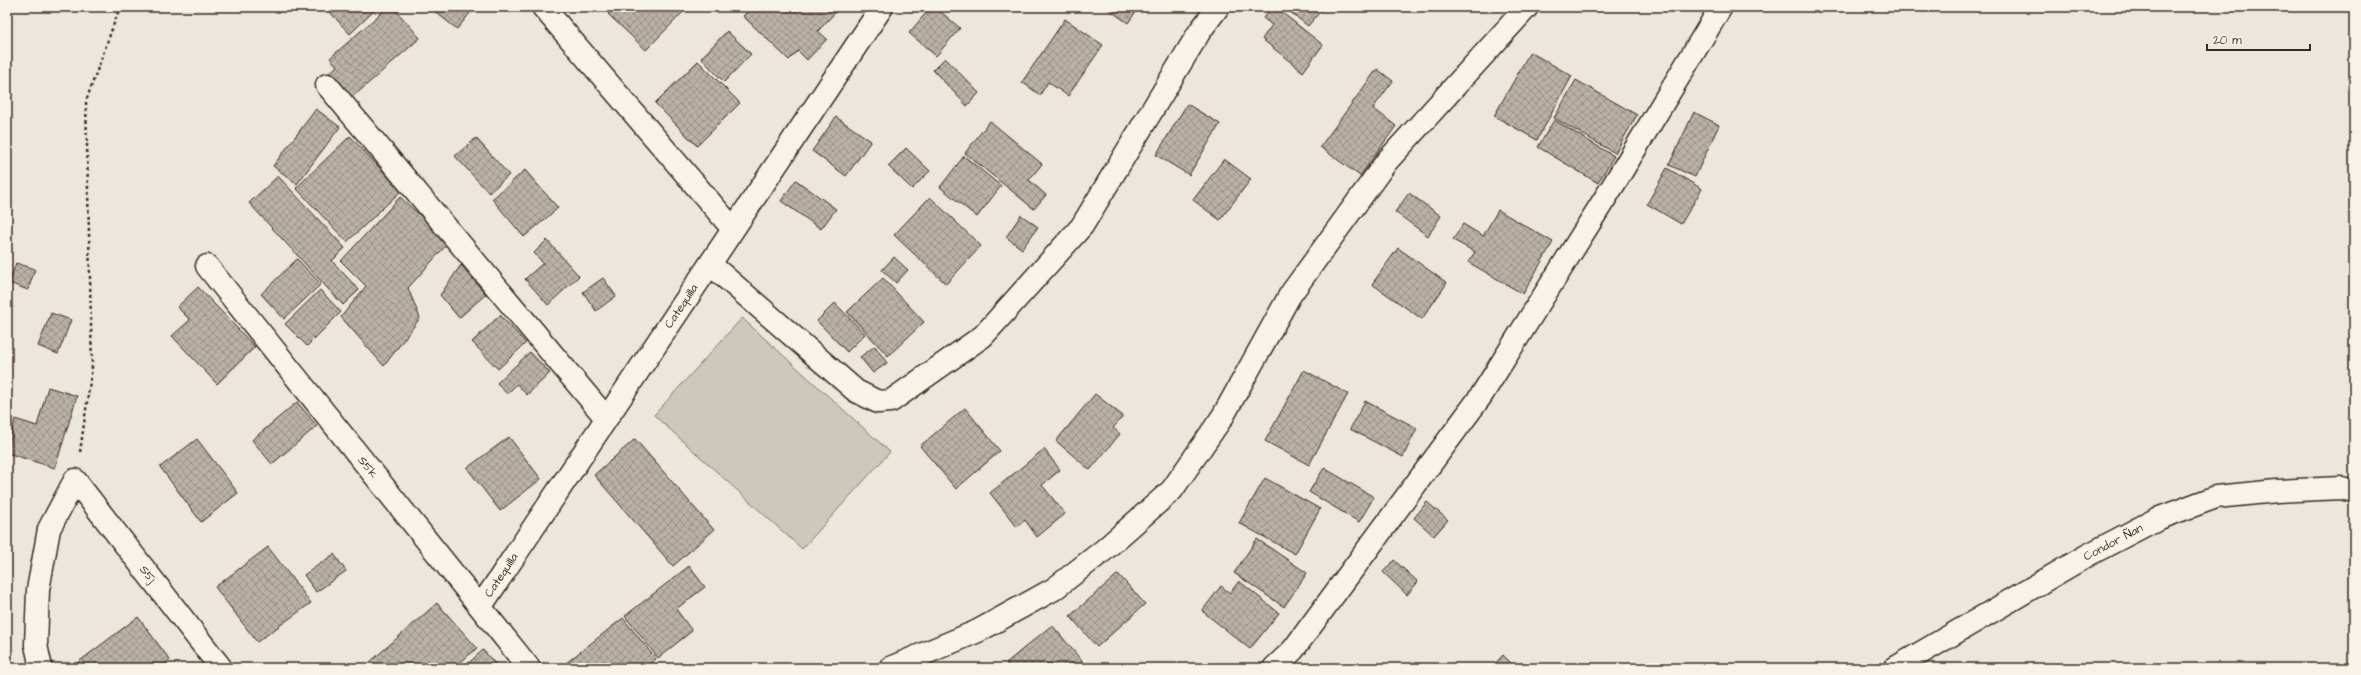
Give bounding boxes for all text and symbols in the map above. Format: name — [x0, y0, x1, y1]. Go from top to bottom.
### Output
scale bar — [2207, 26, 2310, 52]
text: 20 m — [2213, 32, 2242, 49]
street label: Catequilla — [660, 281, 702, 332]
street label: S5k — [354, 453, 382, 482]
street label: Condor Ñan — [2080, 519, 2146, 565]
street label: Catequilla — [480, 550, 522, 601]
street label: S5j — [135, 562, 160, 587]

